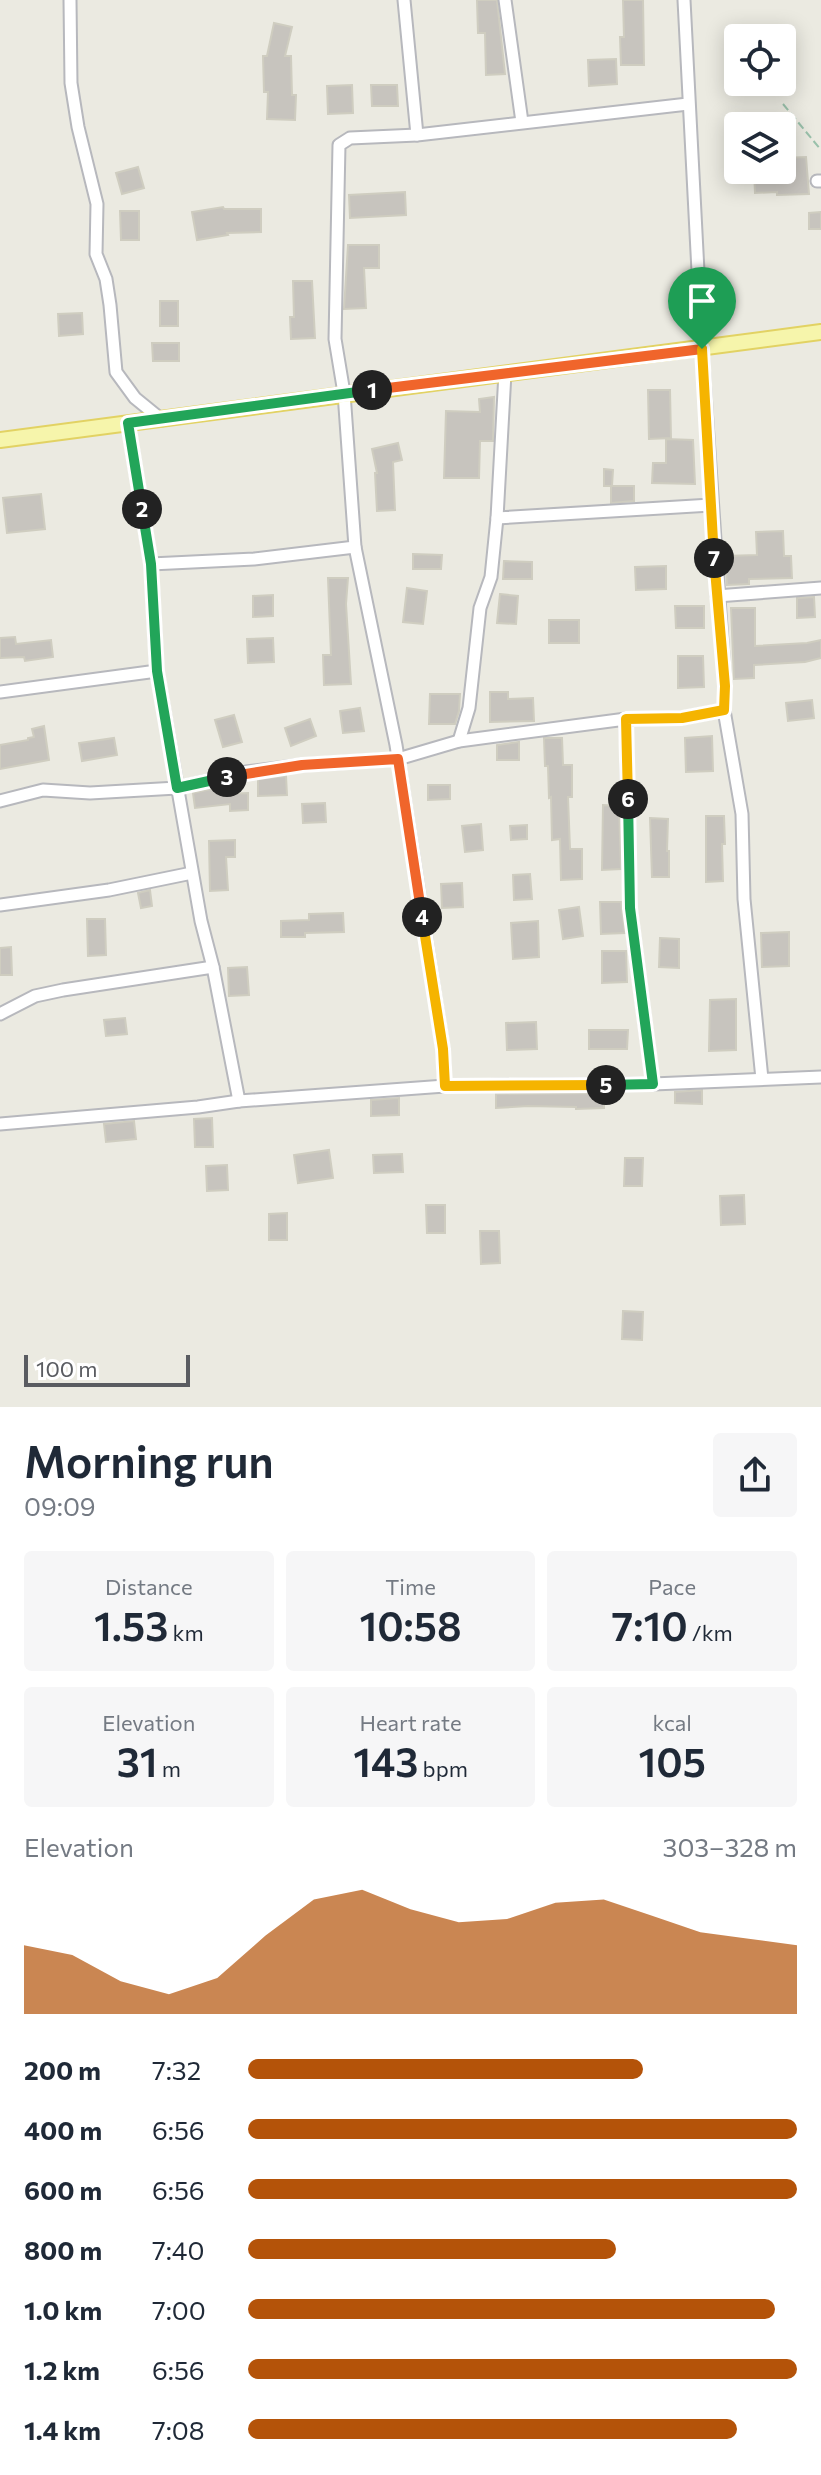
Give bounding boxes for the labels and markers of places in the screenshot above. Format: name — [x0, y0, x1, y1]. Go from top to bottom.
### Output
pin — [668, 267, 736, 349]
pin: 1 — [352, 370, 392, 410]
pin: 2 — [122, 489, 162, 529]
pin: 7 — [694, 538, 734, 578]
pin: 3 — [207, 757, 247, 797]
pin: 6 — [608, 779, 648, 819]
pin: 4 — [402, 897, 442, 937]
pin: 5 — [586, 1065, 626, 1105]

